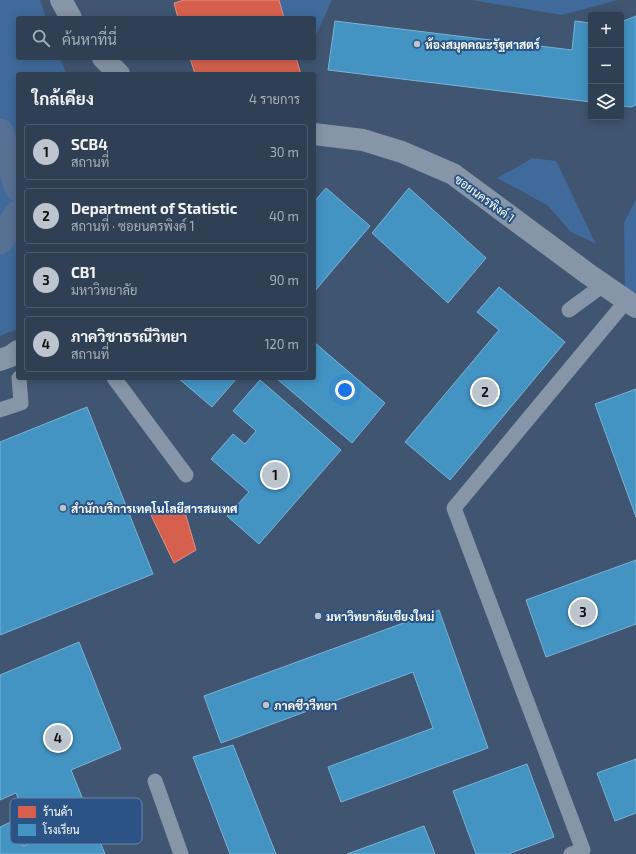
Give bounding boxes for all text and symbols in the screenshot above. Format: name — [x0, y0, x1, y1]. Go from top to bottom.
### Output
map controls — [588, 12, 624, 120]
button: + — [588, 12, 624, 48]
search box — [16, 16, 316, 60]
icon: search — [30, 27, 52, 49]
text: ค้นหาที่นี่ — [62, 30, 117, 48]
place label: ห้องสมุดคณะรัฐศาสตร์ — [425, 37, 541, 53]
marker: ห้องสมุดคณะรัฐศาสตร์ — [412, 39, 422, 49]
button: − — [588, 48, 624, 84]
button: layers — [588, 84, 624, 120]
text: ใกล้เคียง — [32, 88, 94, 108]
text: 4 รายการ — [249, 91, 300, 107]
text: SCB4 — [71, 135, 108, 153]
text: 1 — [43, 144, 49, 160]
text: 30 m — [270, 144, 299, 160]
text: สถานที่ — [71, 154, 109, 170]
street label: ซอยนครพิงค์ 1 — [452, 172, 518, 224]
text: Department of Statistic — [71, 199, 237, 217]
text: 2 — [42, 208, 50, 224]
text: 40 m — [269, 208, 299, 224]
text: สถานที่ · ซอยนครพิงค์ 1 — [71, 218, 195, 234]
text: CB1 — [71, 263, 96, 281]
text: 3 — [42, 272, 50, 288]
text: 90 m — [269, 272, 299, 288]
text: มหาวิทยาลัย — [71, 282, 137, 298]
text: ภาควิชาธรณีวิทยา — [71, 327, 187, 345]
text: 4 — [42, 336, 50, 352]
text: 120 m — [264, 336, 299, 352]
text: สถานที่ — [71, 346, 109, 362]
pin: 2 — [472, 377, 498, 407]
your location — [335, 380, 355, 400]
pin: 1 — [262, 460, 288, 490]
place label: สำนักบริการเทคโนโลยีสารสนเทศ — [71, 501, 238, 515]
marker: สำนักบริการเทคโนโลยีสารสนเทศ — [58, 503, 68, 513]
pin: 3 — [570, 597, 596, 627]
place label: มหาวิทยาลัยเชียงใหม่ — [326, 609, 434, 623]
marker: มหาวิทยาลัยเชียงใหม่ — [313, 611, 323, 621]
place label: ภาคชีววืทยา — [274, 698, 337, 712]
marker: ภาคชีววืทยา — [261, 700, 271, 710]
pin: 4 — [45, 723, 71, 753]
legend — [10, 798, 142, 844]
text: ร้านค้า — [43, 805, 73, 818]
text: โรงเรียน — [42, 822, 80, 836]

